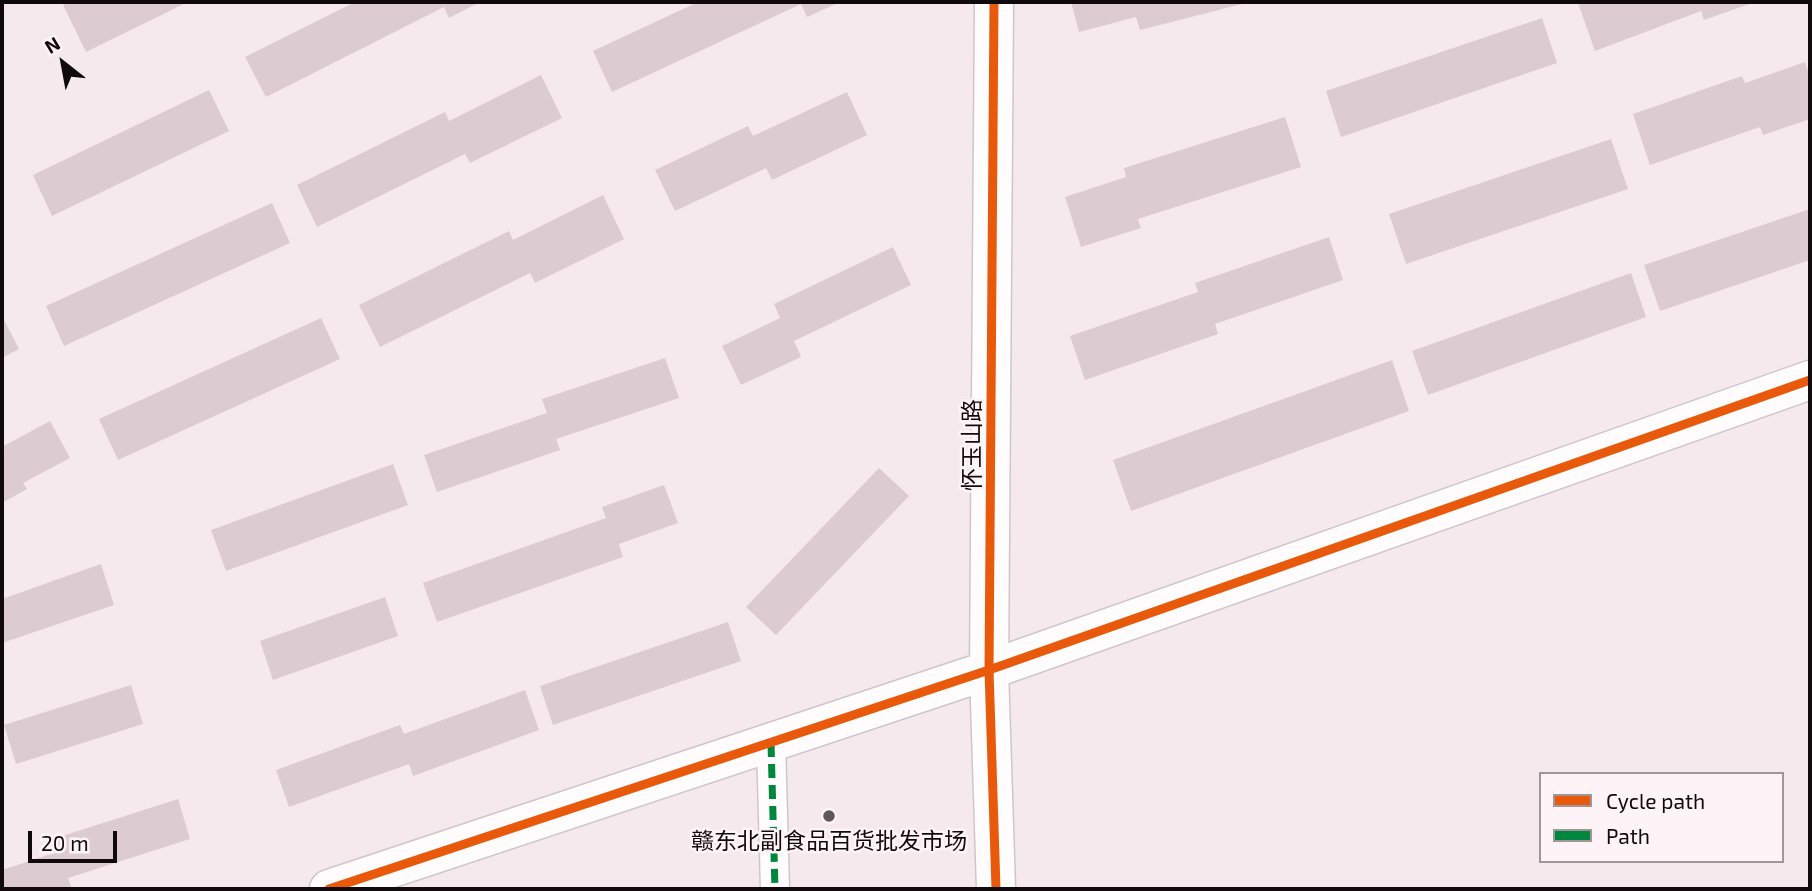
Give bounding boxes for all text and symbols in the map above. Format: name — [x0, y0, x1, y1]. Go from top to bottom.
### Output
north arrow — [28, 28, 98, 98]
text: N — [40, 31, 64, 58]
street label: 怀玉山路 — [958, 399, 986, 491]
legend — [1539, 772, 1784, 863]
text: Cycle path — [1606, 788, 1705, 813]
marker: 赣东北副食品百货批发市场 — [821, 808, 837, 824]
scale bar — [32, 818, 121, 862]
text: Path — [1606, 823, 1650, 848]
place label: 赣东北副食品百货批发市场 — [691, 827, 967, 855]
text: 20 m — [41, 830, 89, 855]

